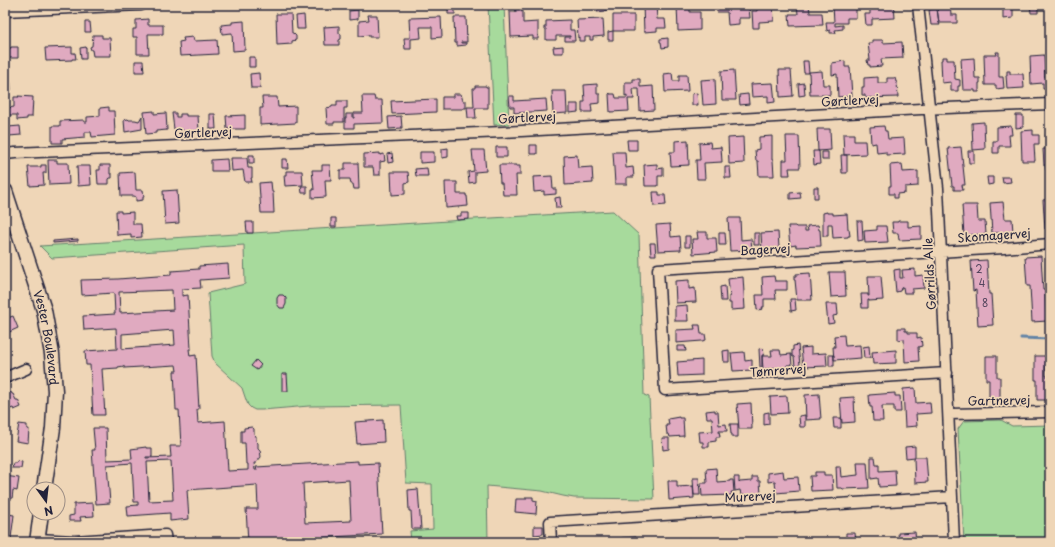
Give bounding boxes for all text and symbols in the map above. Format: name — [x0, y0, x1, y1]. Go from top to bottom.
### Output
street label: Gørtlervej — [821, 89, 879, 111]
street label: Gørtlervej — [498, 106, 556, 128]
street label: Gørtlervej — [174, 122, 232, 142]
street label: Skomagervej — [957, 223, 1031, 247]
street label: Gørrilds Alle — [918, 237, 940, 311]
street label: Bagervej — [739, 239, 791, 259]
house number: 2 — [975, 261, 983, 276]
house number: 4 — [979, 275, 986, 290]
street label: Vester Boulevard — [29, 288, 64, 387]
house number: 8 — [982, 295, 988, 310]
street label: Tømrervej — [749, 359, 807, 381]
street label: Gartnervej — [968, 390, 1030, 410]
north arrow — [26, 481, 66, 521]
street label: Murervej — [724, 486, 776, 506]
text: N — [42, 502, 55, 521]

